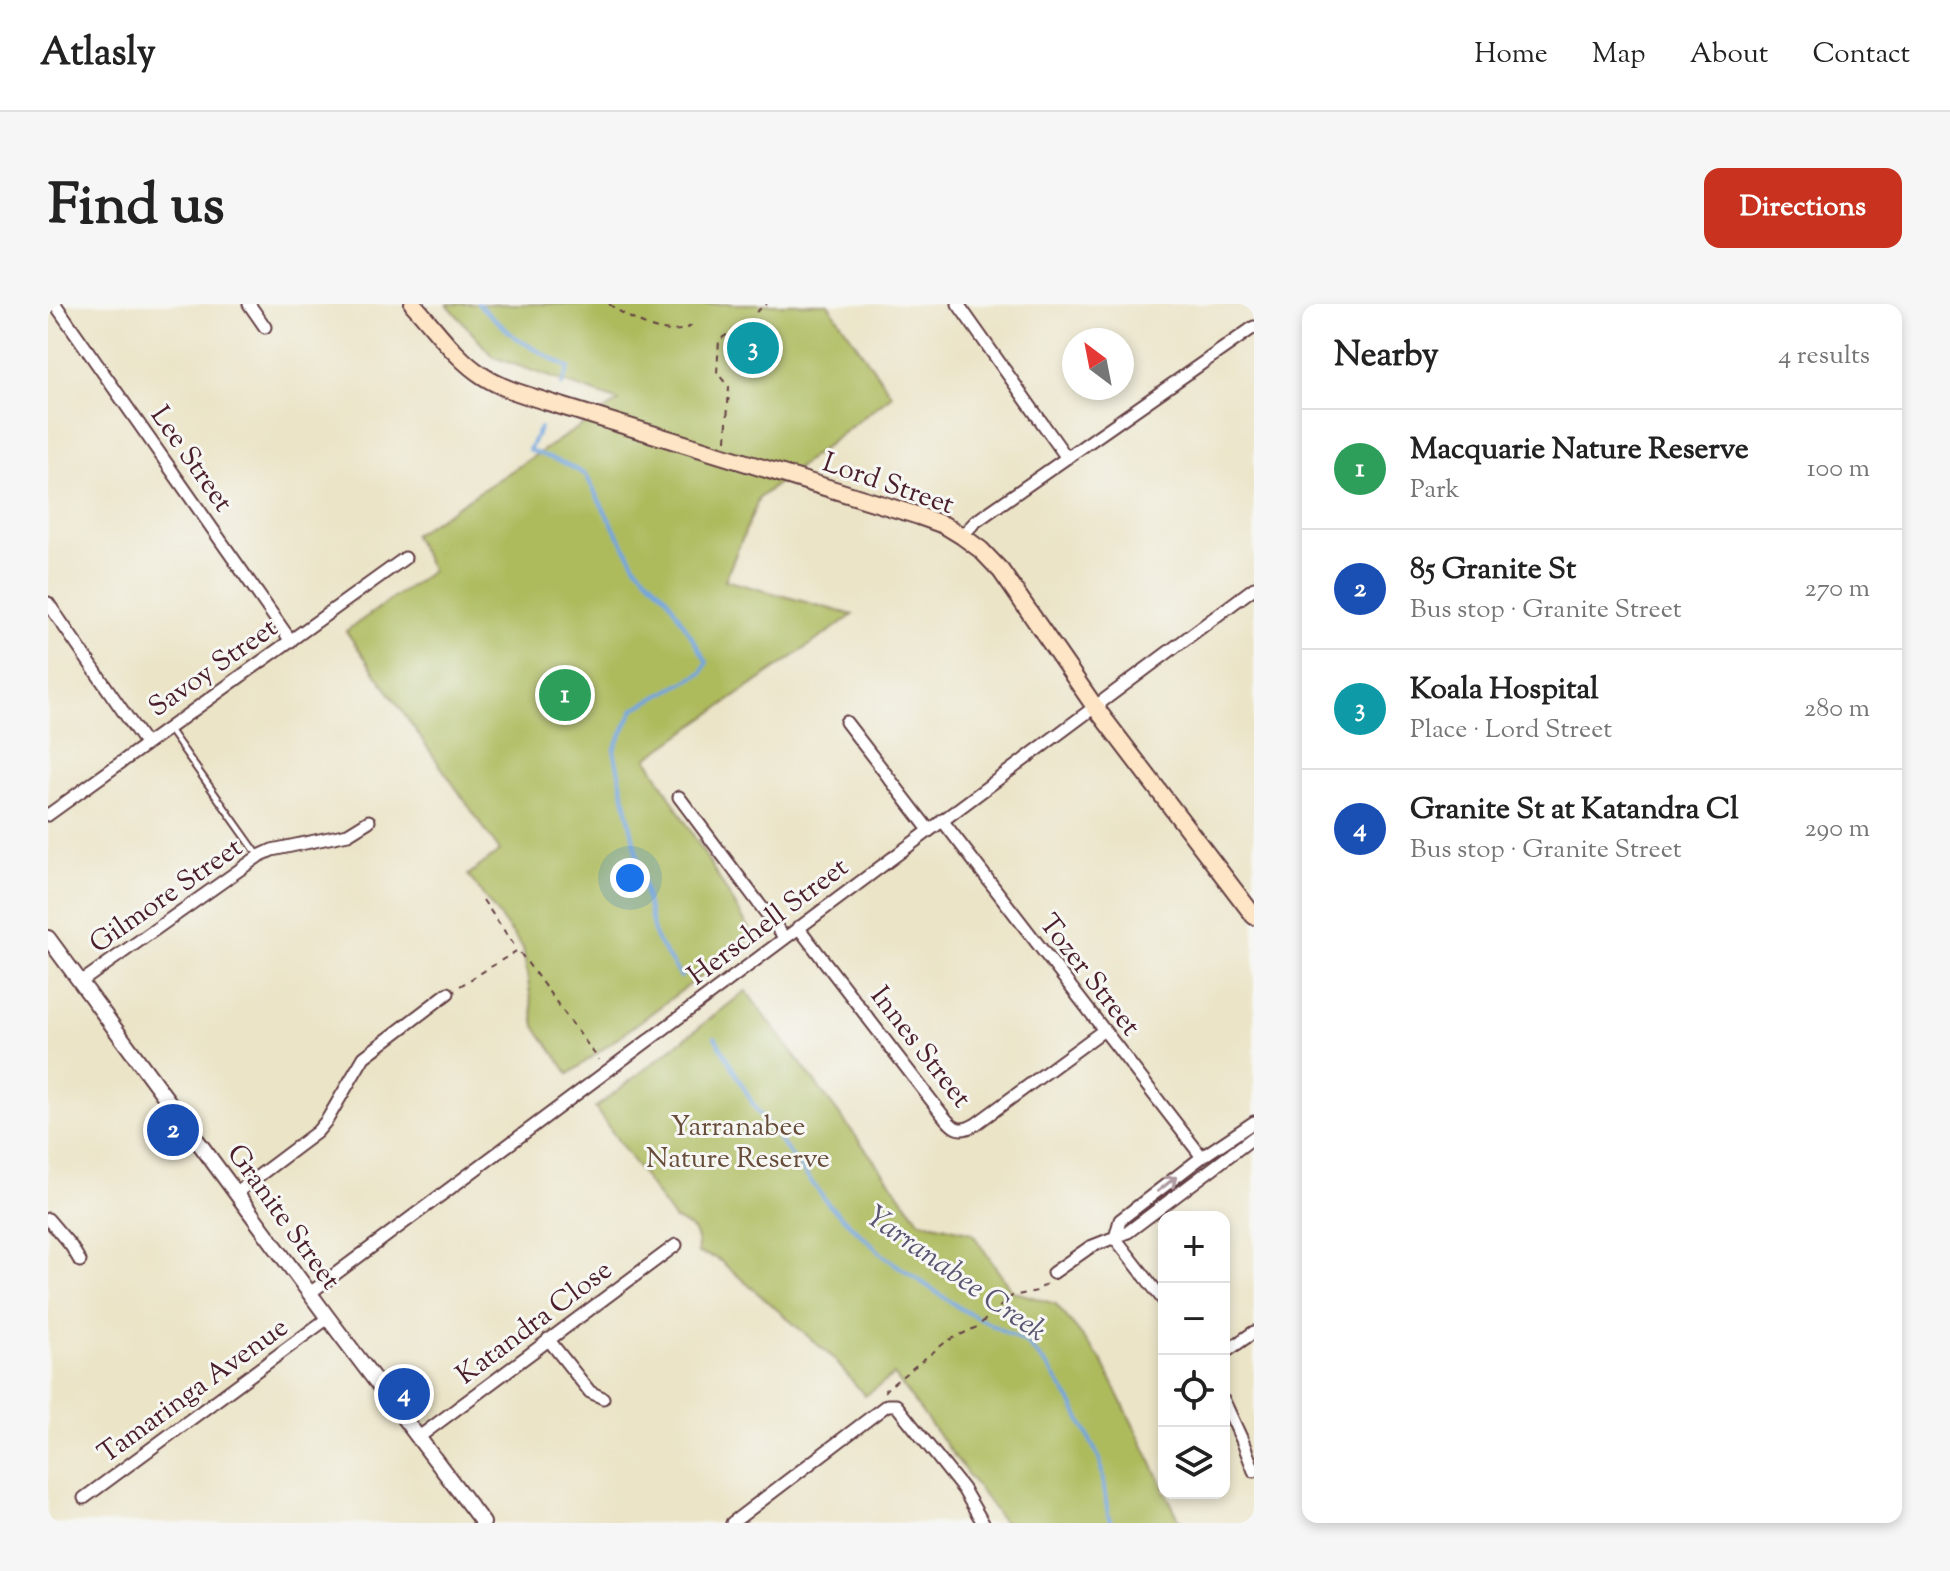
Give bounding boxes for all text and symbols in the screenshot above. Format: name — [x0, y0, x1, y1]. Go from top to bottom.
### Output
text: Atlasly — [40, 28, 156, 82]
text: Home — [1474, 35, 1548, 75]
text: Map — [1592, 35, 1646, 75]
text: About — [1690, 35, 1768, 75]
text: Contact — [1812, 35, 1910, 75]
text: Find us — [48, 168, 224, 249]
button: Directions — [1704, 168, 1902, 248]
pin: 3 — [727, 318, 779, 378]
north arrow — [1062, 328, 1134, 400]
text: Nearby — [1334, 332, 1439, 381]
text: 4 results — [1778, 338, 1870, 375]
street label: Lee Street — [139, 399, 242, 521]
text: Macquarie Nature Reserve — [1410, 429, 1749, 472]
street label: Lord Street — [817, 444, 960, 526]
text: 1 — [1356, 451, 1364, 488]
text: 100 m — [1807, 451, 1870, 488]
text: Park — [1410, 472, 1460, 509]
text: 85 Granite St — [1410, 549, 1576, 592]
text: 2 — [1354, 571, 1366, 608]
text: 270 m — [1805, 571, 1870, 608]
text: Bus stop · Granite Street — [1410, 592, 1682, 629]
street label: Savoy Street — [141, 609, 287, 728]
pin: 1 — [539, 665, 591, 725]
text: Koala Hospital — [1410, 669, 1599, 712]
text: 3 — [1355, 691, 1365, 728]
text: 280 m — [1804, 691, 1870, 728]
text: Place · Lord Street — [1410, 712, 1612, 749]
text: Granite St at Katandra Cl — [1410, 789, 1739, 832]
text: 4 — [1353, 811, 1367, 848]
text: 290 m — [1804, 811, 1870, 848]
street label: Gilmore Street — [82, 829, 252, 964]
text: Bus stop · Granite Street — [1410, 832, 1682, 869]
street label: Herschell Street — [680, 848, 858, 996]
your location — [610, 858, 650, 898]
street label: Tozer Street — [1028, 906, 1149, 1046]
street label: Innes Street — [859, 979, 980, 1117]
pin: 2 — [147, 1100, 199, 1160]
park label: Yarranabee Nature Reserve — [646, 1108, 830, 1180]
street label: Granite Street — [216, 1137, 349, 1299]
one-way arrow — [1156, 1175, 1178, 1192]
water label: Yarranabee Creek — [856, 1197, 1055, 1354]
map controls — [1158, 1211, 1230, 1499]
button: + — [1158, 1211, 1230, 1283]
street label: Katandra Close — [448, 1251, 621, 1395]
button: − — [1158, 1283, 1230, 1355]
street label: Tamaringa Avenue — [90, 1309, 297, 1474]
button: locate — [1158, 1355, 1230, 1427]
pin: 4 — [378, 1364, 430, 1424]
button: layers — [1158, 1427, 1230, 1499]

